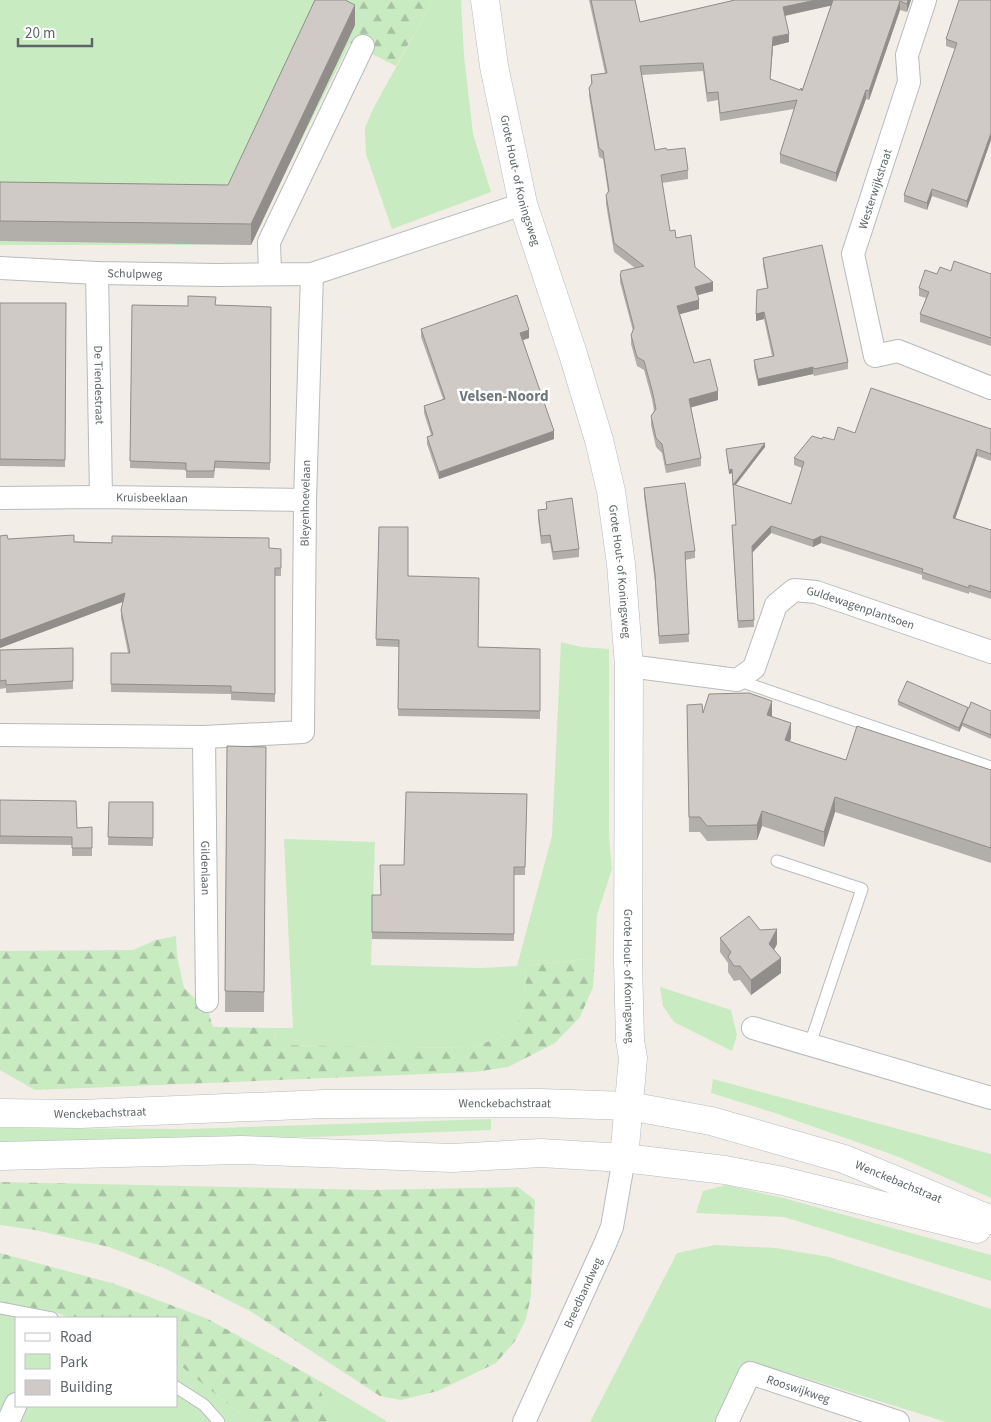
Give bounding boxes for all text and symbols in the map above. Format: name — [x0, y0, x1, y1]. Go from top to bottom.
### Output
scale bar — [18, 15, 91, 47]
text: 20 m — [25, 23, 55, 44]
street label: Grote Hout- of Koningsweg — [496, 114, 544, 248]
street label: Westerwijkstraat — [854, 147, 896, 232]
street label: Schulpweg — [107, 265, 163, 283]
street label: De Tiendestraat — [89, 345, 108, 425]
district label: Velsen-Noord — [458, 386, 549, 407]
street label: Bleyenhoevelaan — [297, 460, 315, 547]
street label: Kruisbeeklaan — [116, 489, 188, 507]
street label: Grote Hout- of Koningsweg — [604, 504, 635, 639]
street label: Guldewagenplantsoen — [806, 583, 917, 634]
street label: Gildenlaan — [196, 841, 214, 895]
street label: Grote Hout- of Koningsweg — [619, 909, 638, 1045]
street label: Wenckebachstraat — [459, 1095, 551, 1112]
street label: Wenckebachstraat — [54, 1103, 147, 1123]
street label: Wenckebachstraat — [852, 1157, 944, 1208]
street label: Breedbandweg — [560, 1255, 607, 1331]
legend — [15, 1317, 178, 1407]
text: Road — [60, 1327, 92, 1348]
text: Park — [60, 1352, 89, 1373]
street label: Rooswijkweg — [764, 1371, 832, 1408]
text: Building — [60, 1377, 113, 1398]

